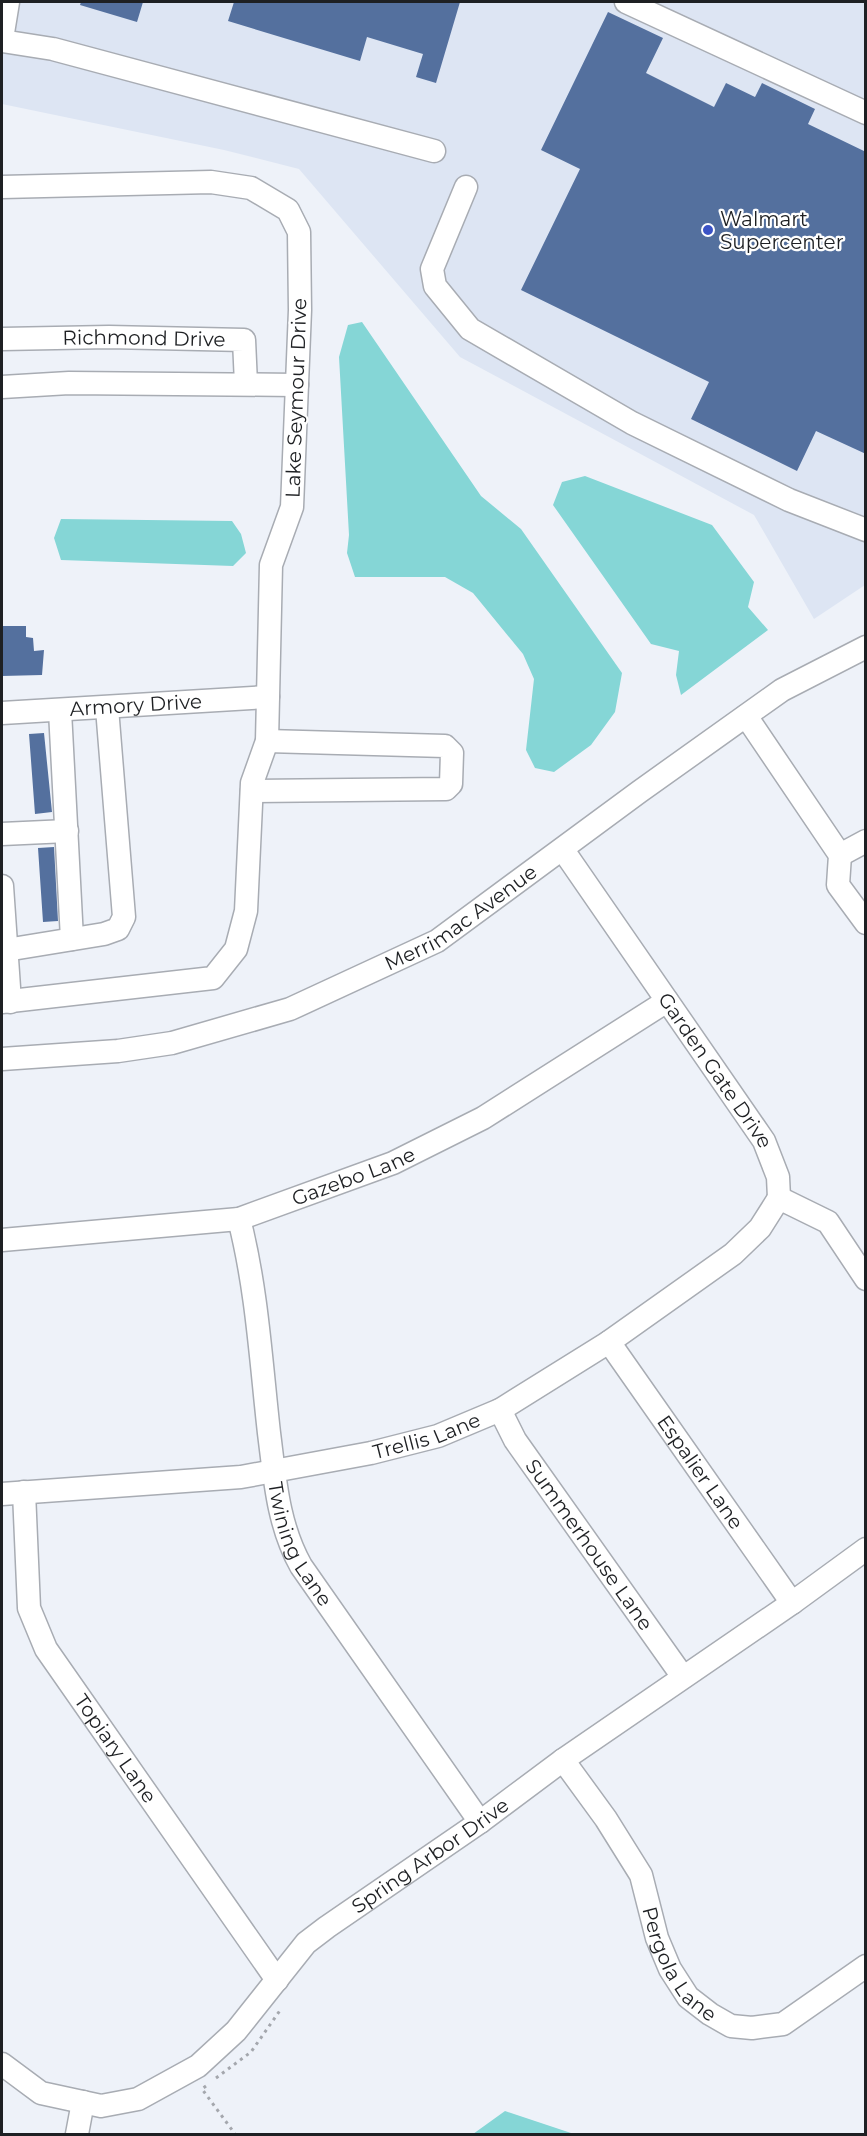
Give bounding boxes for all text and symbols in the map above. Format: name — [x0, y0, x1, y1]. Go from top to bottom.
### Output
place label: Walmart Supercenter — [720, 207, 844, 254]
marker: Walmart Supercenter — [701, 223, 715, 237]
street label: Lake Seymour Drive — [281, 297, 311, 499]
street label: Richmond Drive — [62, 325, 226, 352]
street label: Armory Drive — [69, 689, 203, 721]
street label: Merrimac Avenue — [381, 859, 542, 976]
street label: Garden Gate Drive — [653, 988, 778, 1151]
street label: Gazebo Lane — [289, 1142, 419, 1211]
street label: Trellis Lane — [370, 1408, 484, 1464]
street label: Espalier Lane — [652, 1411, 748, 1534]
street label: Summerhouse Lane — [520, 1455, 658, 1635]
street label: Twining Lane — [263, 1480, 337, 1611]
street label: Topiary Lane — [69, 1690, 162, 1808]
street label: Spring Arbor Drive — [347, 1793, 513, 1918]
street label: Pergola Lane — [637, 1904, 721, 2027]

